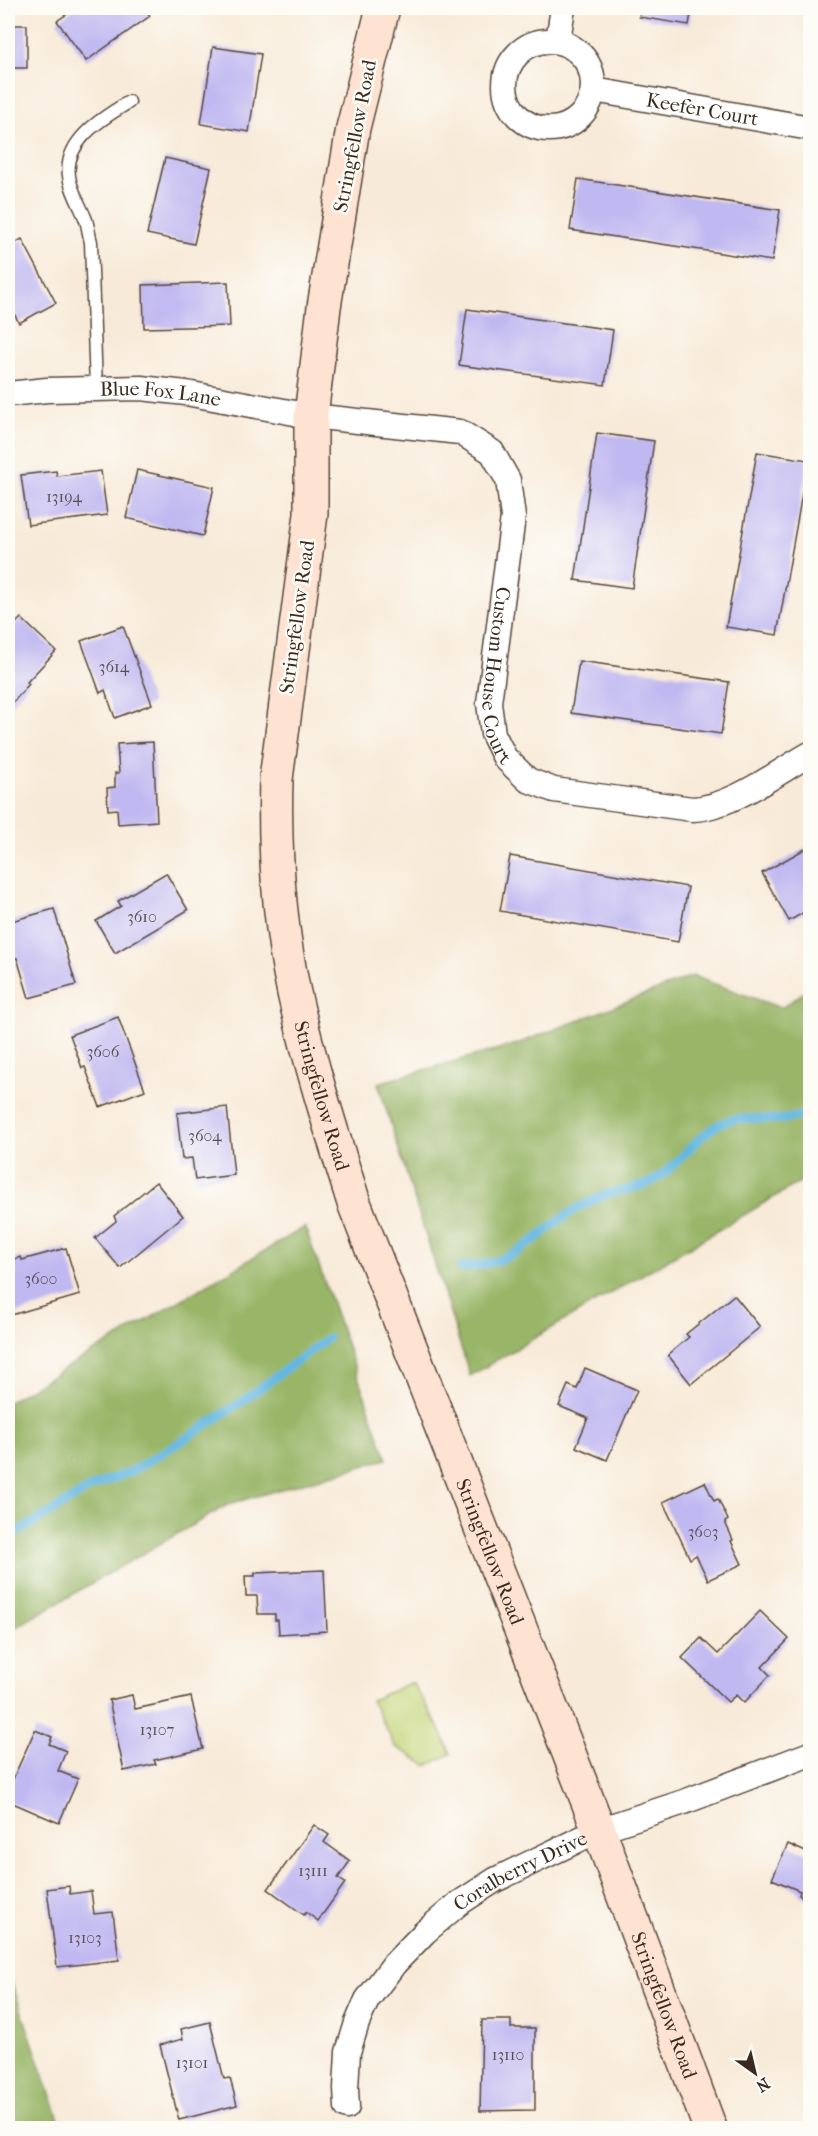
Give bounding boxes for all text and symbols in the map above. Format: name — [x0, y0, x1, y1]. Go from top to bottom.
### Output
street label: Stringfellow Road — [329, 57, 381, 214]
street label: Keefer Court — [644, 88, 760, 130]
street label: Blue Fox Lane — [100, 376, 223, 411]
house number: 13194 — [46, 487, 82, 506]
street label: Stringfellow Road — [275, 538, 319, 695]
street label: Custom House Court — [477, 586, 516, 769]
house number: 3614 — [99, 657, 130, 676]
house number: 3610 — [127, 907, 157, 926]
street label: Stringfellow Road — [290, 1019, 355, 1175]
house number: 3606 — [87, 1042, 120, 1061]
house number: 3604 — [188, 1126, 222, 1145]
house number: 3600 — [25, 1269, 57, 1288]
street label: Stringfellow Road — [451, 1475, 529, 1629]
house number: 3603 — [688, 1522, 718, 1541]
house number: 13107 — [140, 1720, 175, 1739]
street label: Coralberry Drive — [449, 1826, 591, 1915]
house number: 13111 — [298, 1861, 328, 1880]
house number: 13103 — [68, 1928, 102, 1947]
street label: Stringfellow Road — [626, 1929, 702, 2083]
north arrow — [725, 2043, 785, 2103]
house number: 13110 — [492, 2045, 524, 2064]
house number: 13101 — [176, 2053, 208, 2072]
text: N — [752, 2074, 773, 2097]

